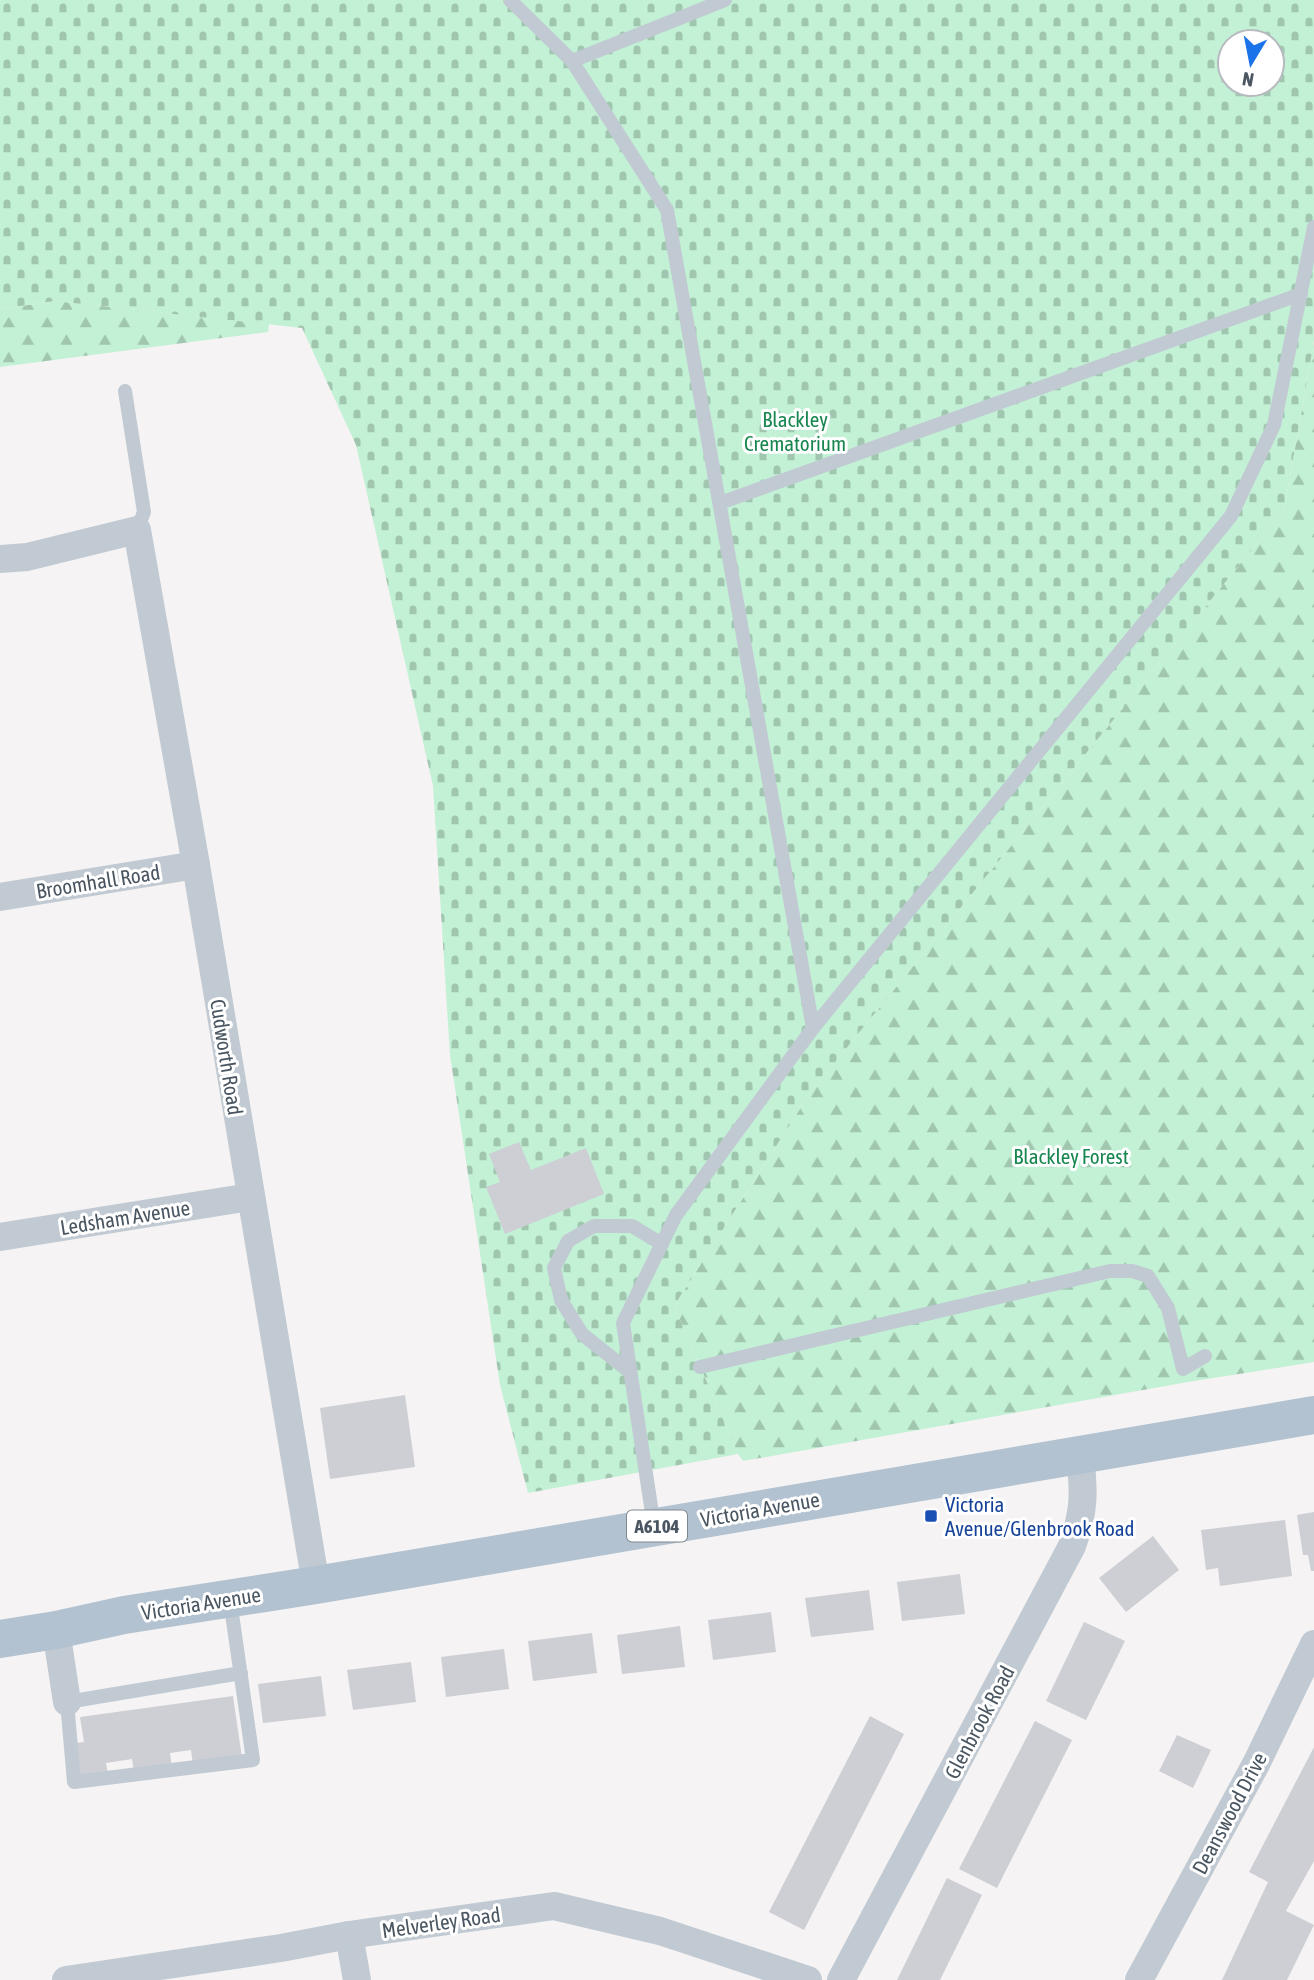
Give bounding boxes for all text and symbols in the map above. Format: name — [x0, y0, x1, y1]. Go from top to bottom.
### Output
north arrow — [1216, 28, 1286, 98]
text: N — [1241, 68, 1255, 92]
park label: Blackley Crematorium — [744, 407, 846, 455]
street label: Broomhall Road — [34, 859, 162, 903]
street label: Cudworth Road — [206, 997, 248, 1117]
park label: Blackley Forest — [1013, 1144, 1129, 1168]
street label: Ledsham Avenue — [58, 1195, 192, 1239]
street label: Victoria Avenue — [699, 1487, 821, 1531]
place label: Victoria Avenue/Glenbrook Road — [945, 1492, 1135, 1540]
marker: Victoria Avenue/Glenbrook Road — [923, 1508, 939, 1524]
road number: A6104 — [627, 1510, 687, 1542]
street label: Victoria Avenue — [140, 1582, 262, 1624]
street label: Glenbrook Road — [939, 1661, 1019, 1783]
street label: Deanswood Drive — [1187, 1748, 1271, 1878]
street label: Melverley Road — [380, 1902, 502, 1942]

